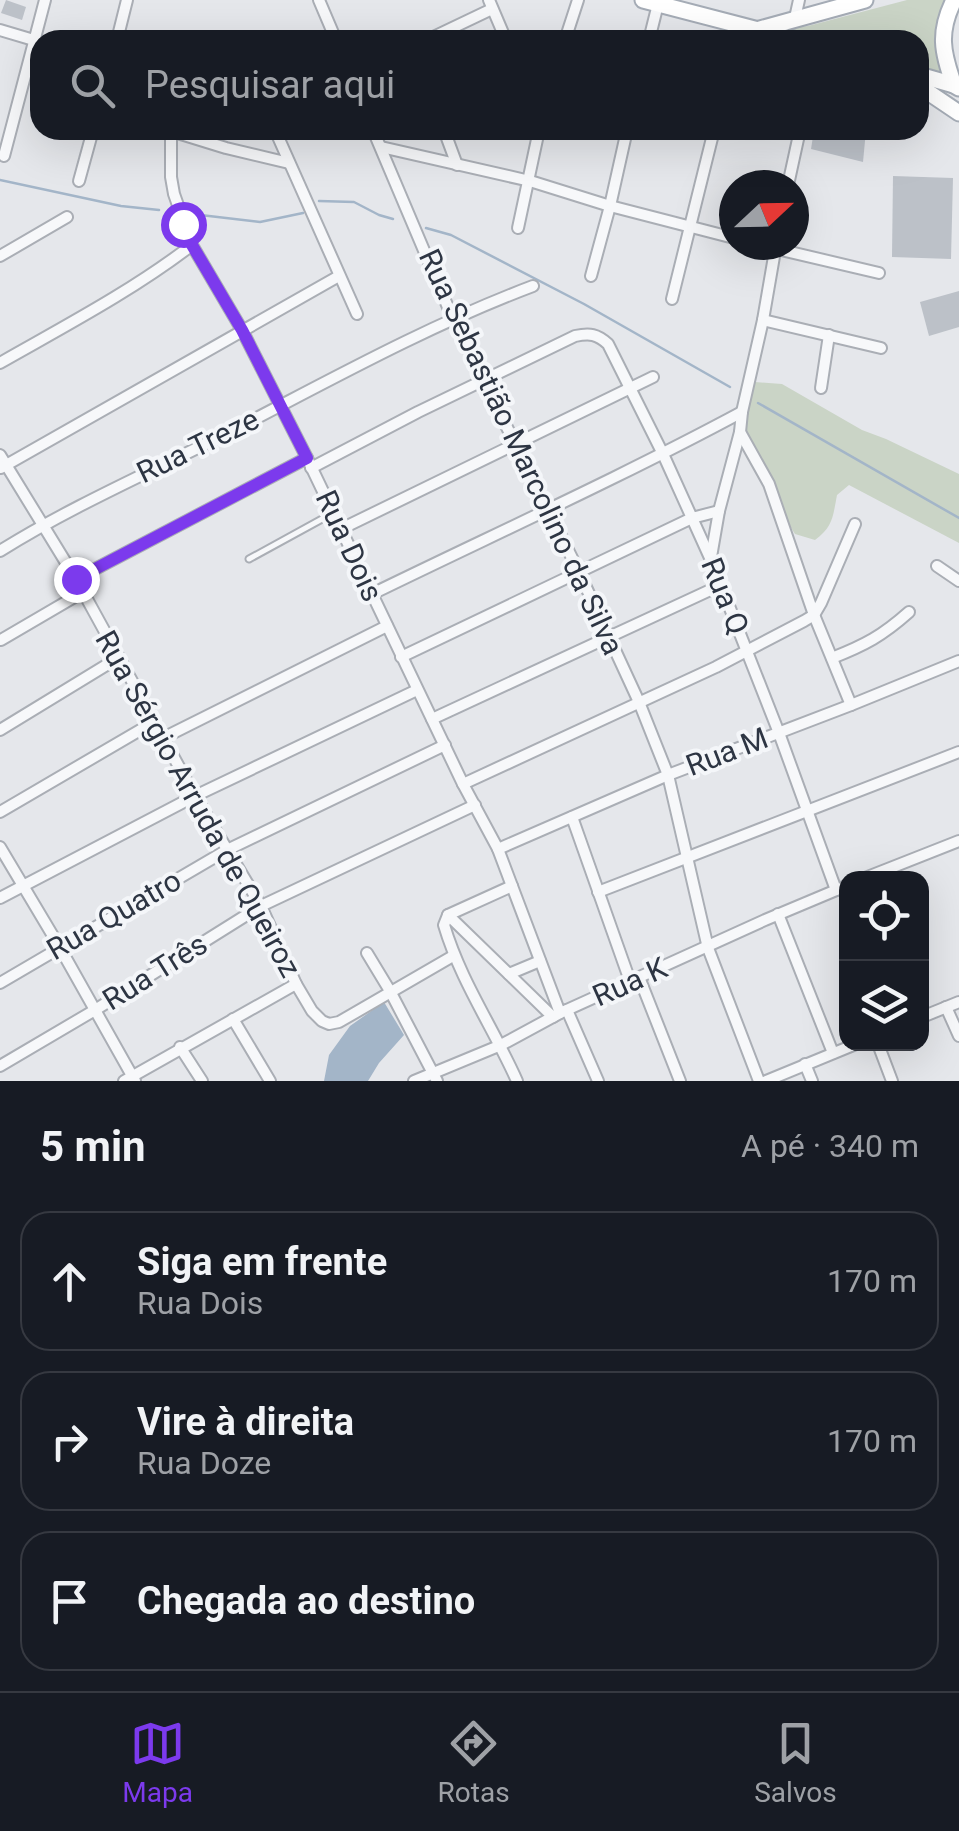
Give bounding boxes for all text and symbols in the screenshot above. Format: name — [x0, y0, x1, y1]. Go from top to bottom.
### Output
search box — [30, 30, 929, 140]
icon: search — [65, 58, 120, 113]
text: Pesquisar aqui — [145, 63, 395, 107]
north arrow — [719, 170, 809, 260]
route start — [161, 202, 207, 248]
street label: Rua Sebastião Marcolino da Silva — [412, 243, 631, 660]
street label: Rua Treze — [131, 401, 264, 490]
street label: Rua Dois — [309, 485, 390, 607]
street label: Rua Q — [694, 552, 757, 639]
route end — [54, 557, 100, 603]
street label: Rua Sérgio Arruda de Queiroz — [88, 625, 308, 983]
street label: Rua M — [681, 720, 773, 783]
street label: Rua Quatro — [40, 862, 187, 967]
map controls — [839, 871, 929, 1051]
button: locate — [839, 871, 929, 961]
street label: Rua Três — [96, 926, 213, 1017]
street label: Rua K — [587, 950, 673, 1013]
button: layers — [839, 961, 929, 1051]
text: 5 min — [40, 1122, 146, 1171]
text: A pé · 340 m — [741, 1127, 919, 1165]
text: Siga em frente — [137, 1240, 387, 1284]
icon: ahead — [42, 1254, 97, 1309]
text: 170 m — [827, 1262, 917, 1300]
text: Rua Dois — [137, 1284, 263, 1322]
text: Vire à direita — [137, 1400, 354, 1444]
icon: right — [42, 1414, 97, 1469]
text: 170 m — [827, 1422, 917, 1460]
text: Rua Doze — [137, 1444, 271, 1482]
icon: arrive — [42, 1574, 97, 1629]
text: Chegada ao destino — [137, 1579, 475, 1623]
tab: Mapa — [122, 1716, 193, 1809]
tab: Rotas — [438, 1716, 510, 1809]
tab: Salvos — [754, 1716, 837, 1809]

